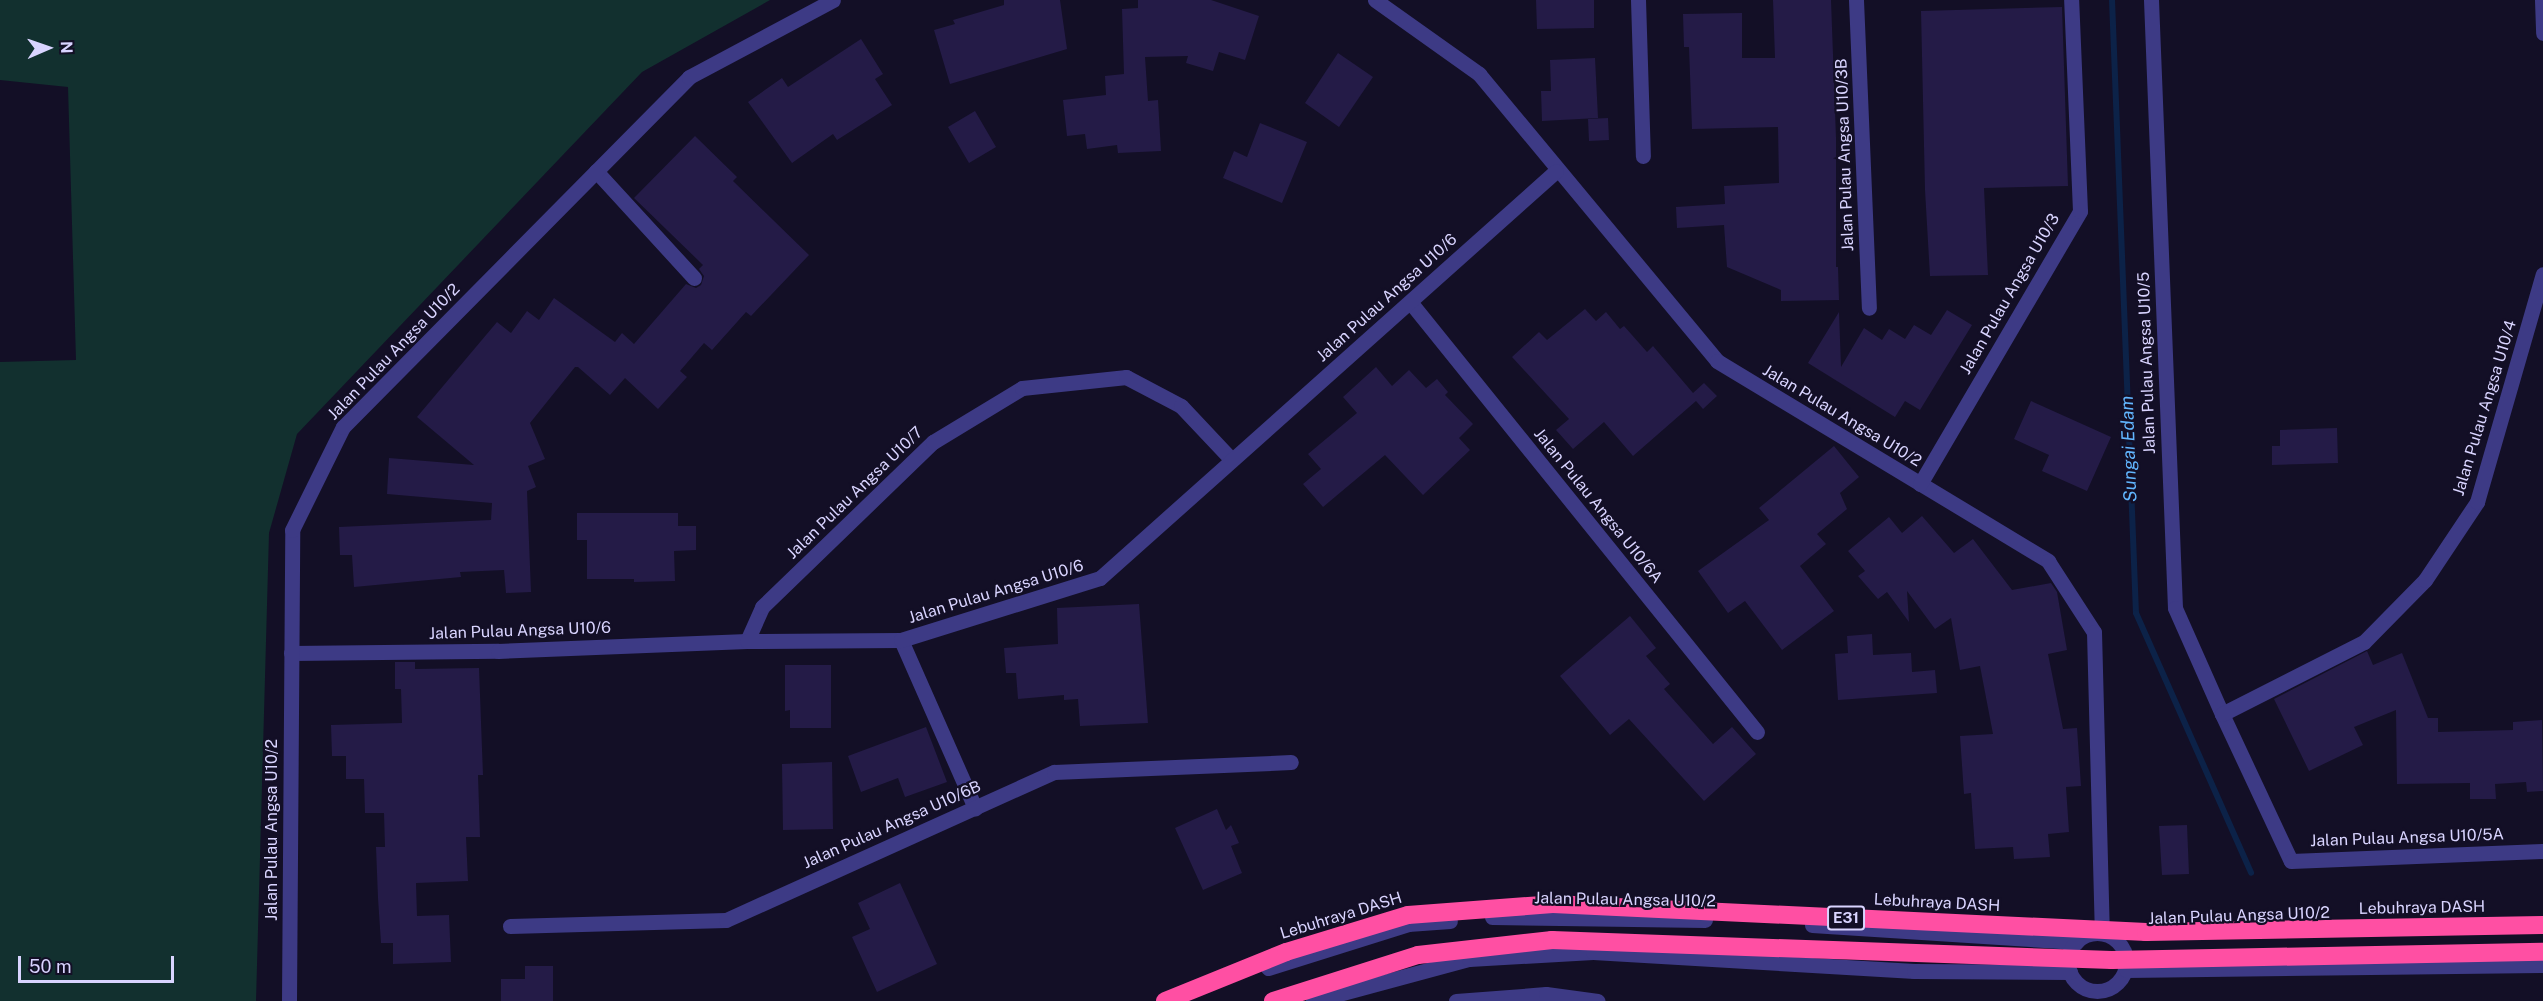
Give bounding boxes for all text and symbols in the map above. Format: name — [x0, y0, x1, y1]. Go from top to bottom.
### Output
north arrow — [18, 18, 78, 78]
text: N — [57, 41, 76, 54]
street label: Jalan Pulau Angsa U10/3B — [1832, 58, 1858, 252]
street label: Jalan Pulau Angsa U10/3 — [1956, 210, 2064, 378]
street label: Jalan Pulau Angsa U10/6 — [1313, 230, 1461, 366]
street label: Jalan Pulau Angsa U10/5 — [2134, 271, 2160, 455]
street label: Jalan Pulau Angsa U10/2 — [324, 280, 464, 424]
street label: Jalan Pulau Angsa U10/4 — [2449, 318, 2521, 498]
street label: Jalan Pulau Angsa U10/2 — [1759, 361, 1925, 471]
water label: Sungai Edam — [2116, 395, 2142, 503]
street label: Jalan Pulau Angsa U10/7 — [783, 423, 927, 563]
street label: Jalan Pulau Angsa U10/6A — [1530, 425, 1666, 587]
street label: Jalan Pulau Angsa U10/6 — [906, 556, 1086, 628]
street label: Jalan Pulau Angsa U10/6 — [429, 618, 611, 644]
street label: Jalan Pulau Angsa U10/2 — [262, 739, 282, 921]
street label: Jalan Pulau Angsa U10/6B — [800, 777, 984, 873]
street label: Jalan Pulau Angsa U10/5A — [2310, 825, 2504, 851]
street label: Lebuhraya DASH — [1278, 888, 1404, 944]
street label: Jalan Pulau Angsa U10/2 — [1534, 889, 1716, 911]
street label: Lebuhraya DASH — [1873, 890, 2001, 916]
street label: Lebuhraya DASH — [2359, 897, 2485, 919]
street label: Jalan Pulau Angsa U10/2 — [2148, 903, 2330, 929]
road number: E31 — [1826, 906, 1866, 930]
scale bar — [21, 944, 177, 982]
text: 50 m — [29, 956, 72, 977]

